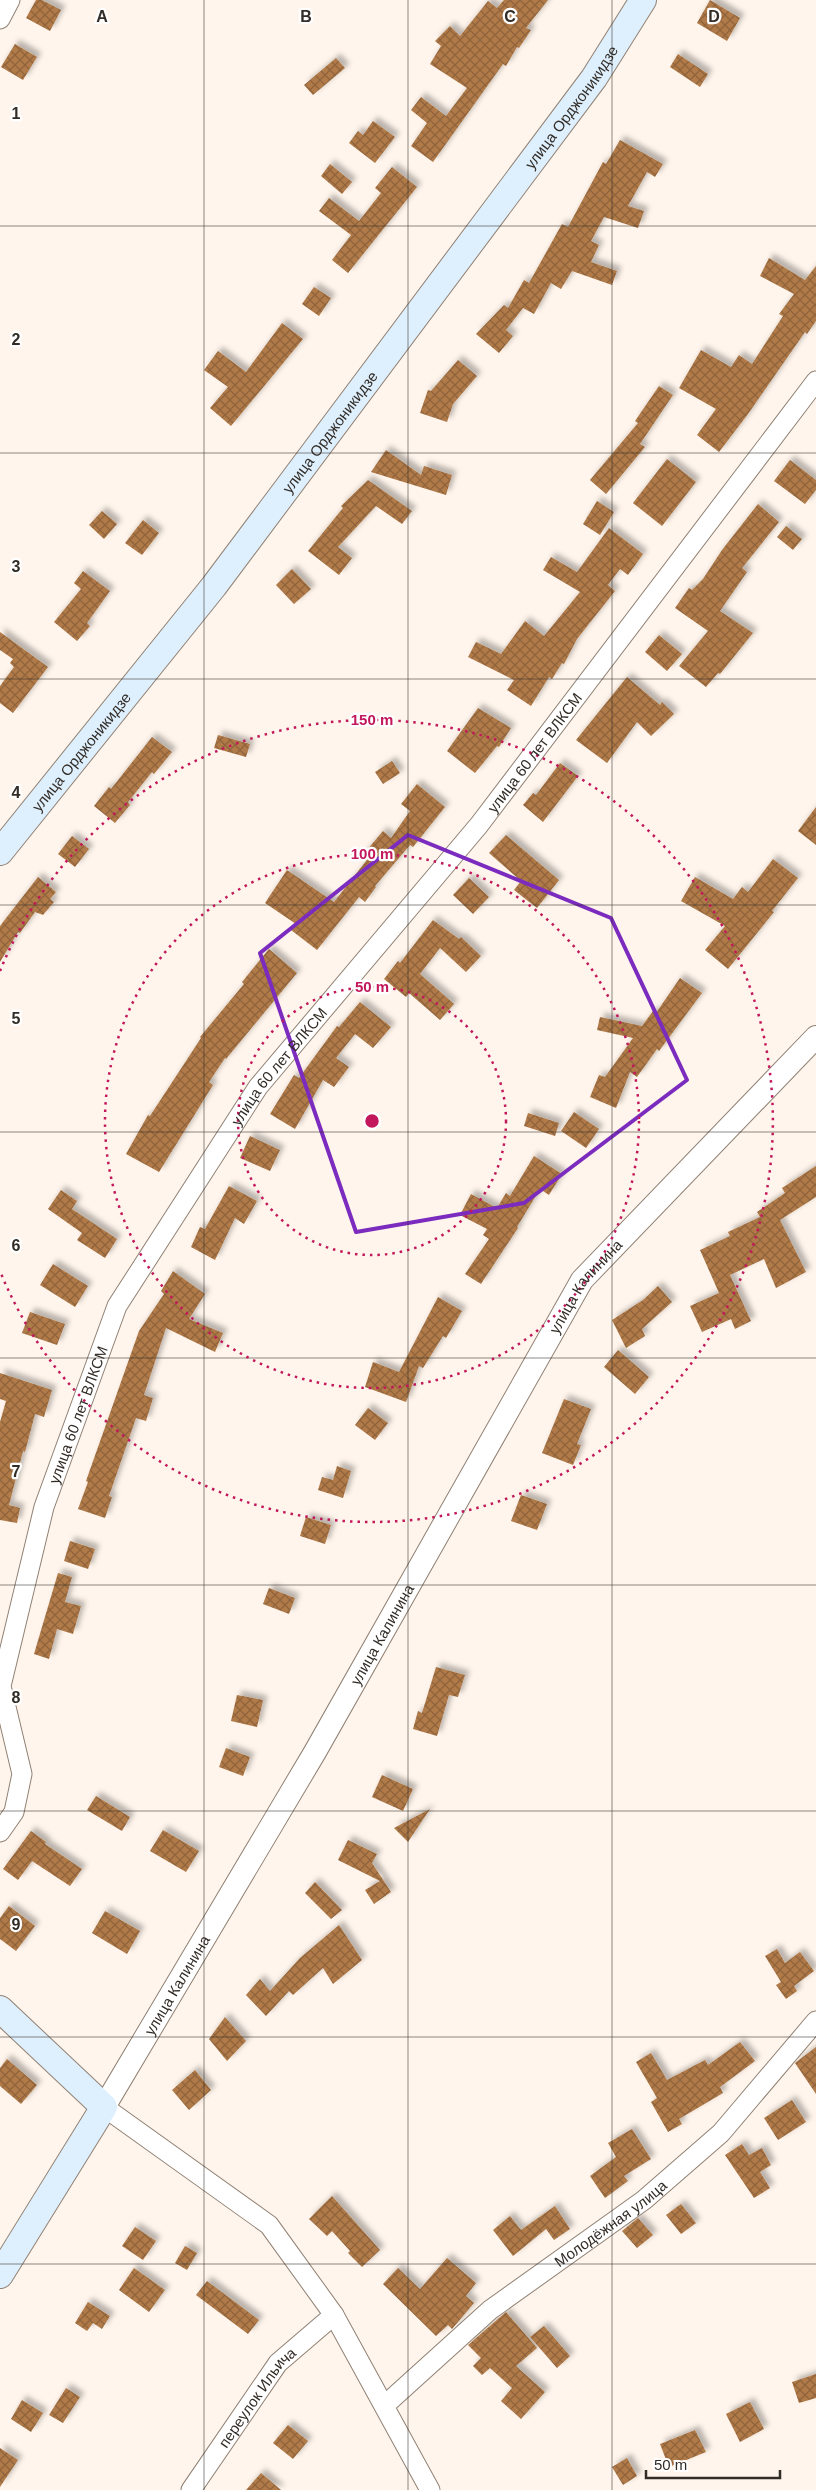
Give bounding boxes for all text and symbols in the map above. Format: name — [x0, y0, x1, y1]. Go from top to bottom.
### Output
text: A — [96, 8, 108, 25]
text: B — [300, 8, 312, 25]
text: C — [504, 8, 516, 25]
text: D — [708, 8, 720, 25]
street label: улица Орджоникидзе — [521, 42, 621, 172]
text: 1 — [12, 105, 21, 122]
text: 2 — [12, 331, 21, 348]
street label: улица Орджоникидзе — [278, 368, 380, 496]
text: 3 — [12, 558, 21, 575]
street label: улица Орджоникидзе — [28, 689, 134, 814]
street label: улица 60 лет ВЛКСМ — [483, 689, 585, 815]
text: 150 m — [351, 711, 393, 728]
text: 4 — [12, 784, 21, 801]
text: 100 m — [351, 845, 393, 862]
text: 50 m — [355, 978, 389, 995]
street label: улица 60 лет ВЛКСМ — [227, 1004, 330, 1128]
text: 5 — [12, 1010, 21, 1027]
centre of rings — [363, 1112, 381, 1130]
street label: улица Калинина — [545, 1235, 626, 1336]
text: 6 — [12, 1237, 21, 1254]
street label: улица 60 лет ВЛКСМ — [45, 1343, 110, 1486]
text: 7 — [12, 1463, 21, 1480]
street label: улица Калинина — [346, 1581, 417, 1688]
text: 8 — [12, 1689, 21, 1706]
text: 9 — [12, 1916, 21, 1933]
street label: улица Калинина — [140, 1931, 213, 2038]
street label: Молодёжная улица — [551, 2176, 670, 2270]
street label: переулок Ильича — [214, 2343, 299, 2450]
scale bar — [646, 2448, 780, 2480]
text: 50 m — [654, 2456, 687, 2473]

